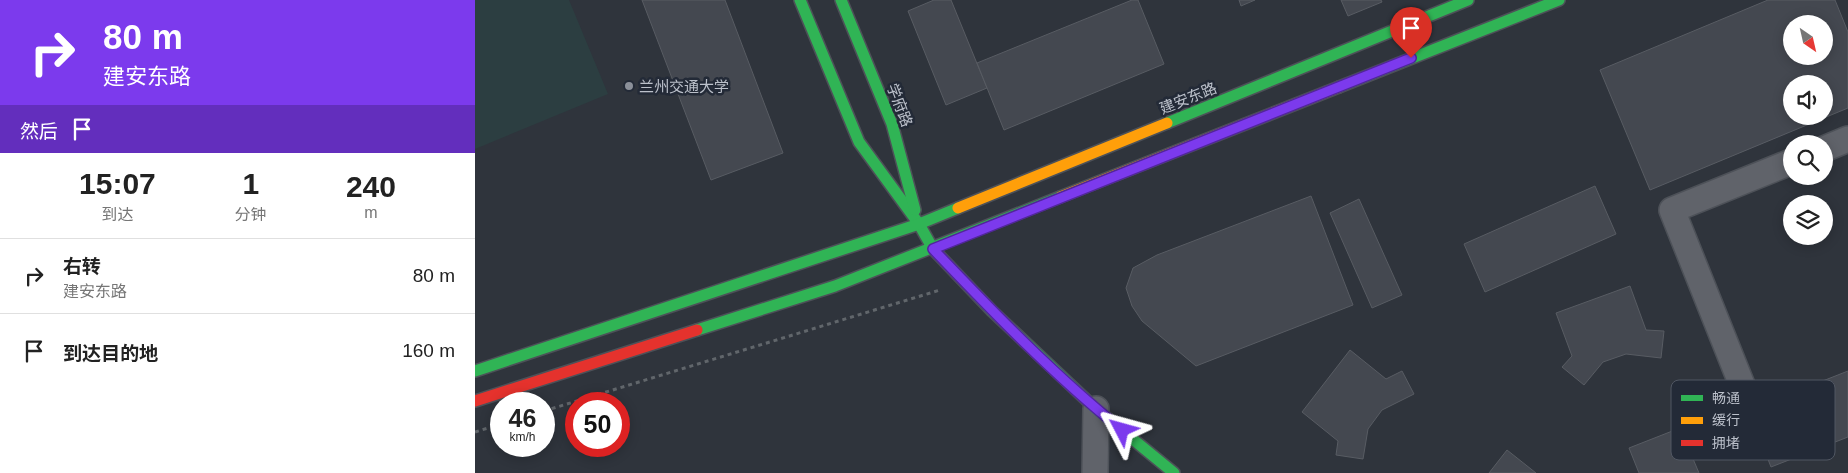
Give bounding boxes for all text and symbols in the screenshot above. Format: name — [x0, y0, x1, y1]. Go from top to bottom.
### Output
pin — [1390, 7, 1432, 58]
icon: arrive — [1397, 14, 1425, 42]
north arrow — [1783, 15, 1833, 65]
map controls — [1783, 15, 1833, 245]
text: 80 m — [103, 17, 183, 56]
icon: right — [20, 20, 85, 85]
text: 建安东路 — [103, 64, 191, 89]
button: sound — [1783, 75, 1833, 125]
place label: 兰州交通大学 — [639, 78, 729, 95]
street label: 建安东路 — [1157, 79, 1219, 117]
marker: 兰州交通大学 — [623, 80, 635, 92]
street label: 学府路 — [884, 81, 916, 129]
icon: arrive — [68, 115, 96, 143]
text: 然后 — [20, 121, 58, 142]
button: search — [1783, 135, 1833, 185]
text: 15:07 — [79, 167, 156, 200]
text: 1 — [242, 167, 259, 200]
text: 240 — [346, 170, 396, 203]
button: layers — [1783, 195, 1833, 245]
text: m — [364, 204, 378, 221]
text: 到达 — [101, 206, 133, 223]
text: 分钟 — [235, 206, 267, 223]
text: 右转 — [63, 256, 101, 277]
icon: right — [20, 262, 48, 290]
text: 80 m — [413, 265, 455, 286]
text: 建安东路 — [63, 283, 127, 300]
icon: arrive — [20, 337, 48, 365]
text: 160 m — [402, 340, 455, 361]
text: 到达目的地 — [63, 343, 158, 364]
legend — [1671, 380, 1835, 460]
text: 畅通 — [1712, 390, 1740, 406]
speed limit sign: 50 — [565, 392, 630, 457]
position arrow — [1095, 403, 1147, 455]
text: 46 — [509, 404, 536, 432]
text: 缓行 — [1712, 412, 1740, 428]
text: km/h — [509, 430, 536, 444]
text: 拥堵 — [1712, 435, 1740, 451]

